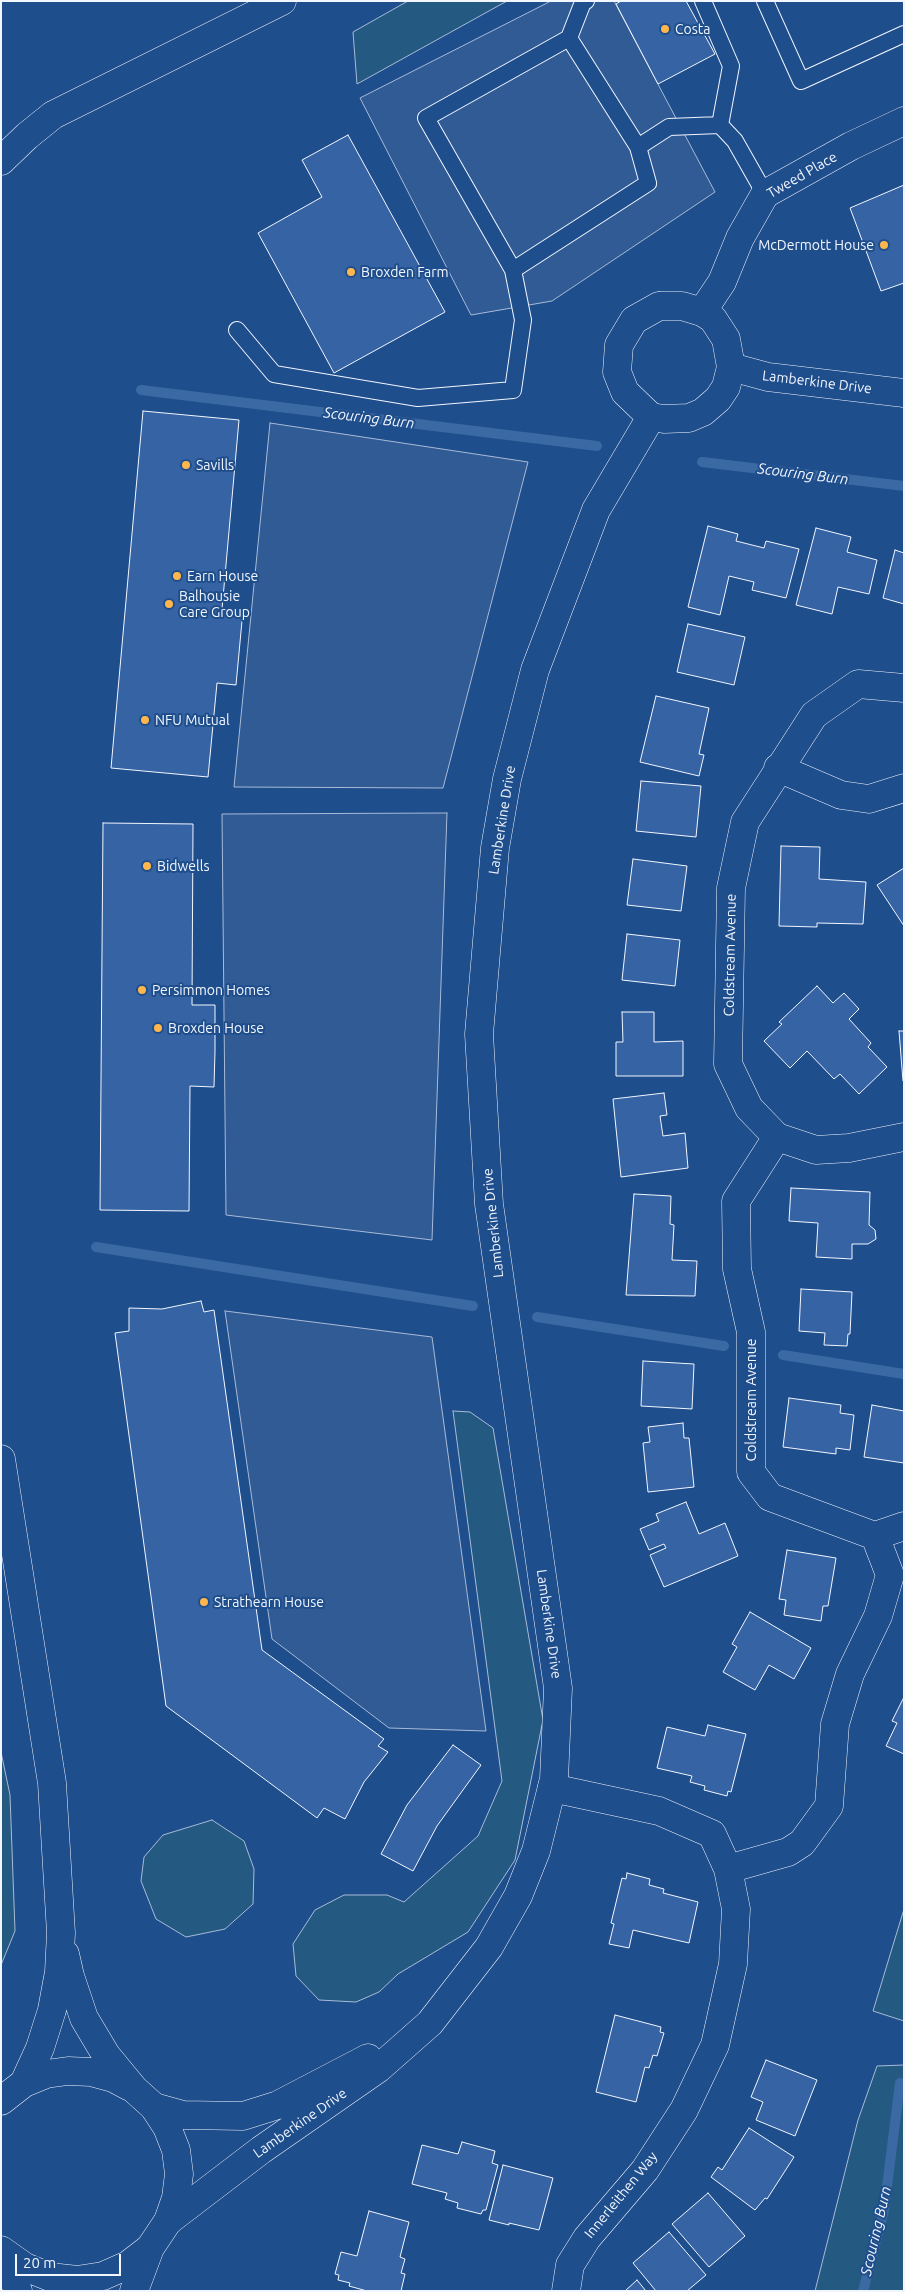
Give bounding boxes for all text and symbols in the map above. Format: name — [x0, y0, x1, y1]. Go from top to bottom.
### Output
place label: Costa — [675, 21, 711, 37]
marker: Costa — [659, 23, 671, 35]
street label: Tweed Place — [764, 148, 840, 202]
place label: McDermott House — [758, 237, 874, 253]
marker: McDermott House — [878, 239, 890, 251]
place label: Broxden Farm — [361, 264, 449, 280]
marker: Broxden Farm — [345, 266, 357, 278]
street label: Lamberkine Drive — [761, 367, 873, 397]
water label: Scouring Burn — [322, 403, 416, 433]
place label: Savills — [196, 457, 234, 473]
marker: Savills — [180, 459, 192, 471]
water label: Scouring Burn — [756, 459, 850, 489]
place label: Earn House — [187, 568, 258, 584]
marker: Earn House — [171, 570, 183, 582]
place label: Balhousie Care Group — [179, 588, 250, 620]
marker: Balhousie Care Group — [163, 598, 175, 610]
place label: NFU Mutual — [155, 712, 230, 728]
marker: NFU Mutual — [139, 714, 151, 726]
street label: Lamberkine Drive — [485, 764, 519, 876]
place label: Bidwells — [157, 858, 209, 874]
marker: Bidwells — [141, 860, 153, 872]
street label: Coldstream Avenue — [721, 893, 739, 1017]
place label: Persimmon Homes — [152, 982, 270, 998]
marker: Persimmon Homes — [136, 984, 148, 996]
place label: Broxden House — [168, 1020, 264, 1036]
marker: Broxden House — [152, 1022, 164, 1034]
street label: Lamberkine Drive — [479, 1167, 507, 1279]
street label: Coldstream Avenue — [743, 1339, 759, 1461]
street label: Lamberkine Drive — [533, 1568, 565, 1680]
place label: Strathearn House — [214, 1594, 324, 1610]
marker: Strathearn House — [198, 1596, 210, 1608]
street label: Lamberkine Drive — [250, 2085, 350, 2161]
street label: Innerleithen Way — [581, 2148, 661, 2242]
water label: Scouring Burn — [857, 2184, 895, 2278]
scale bar — [18, 2244, 124, 2276]
text: 20 m — [23, 2254, 56, 2271]

